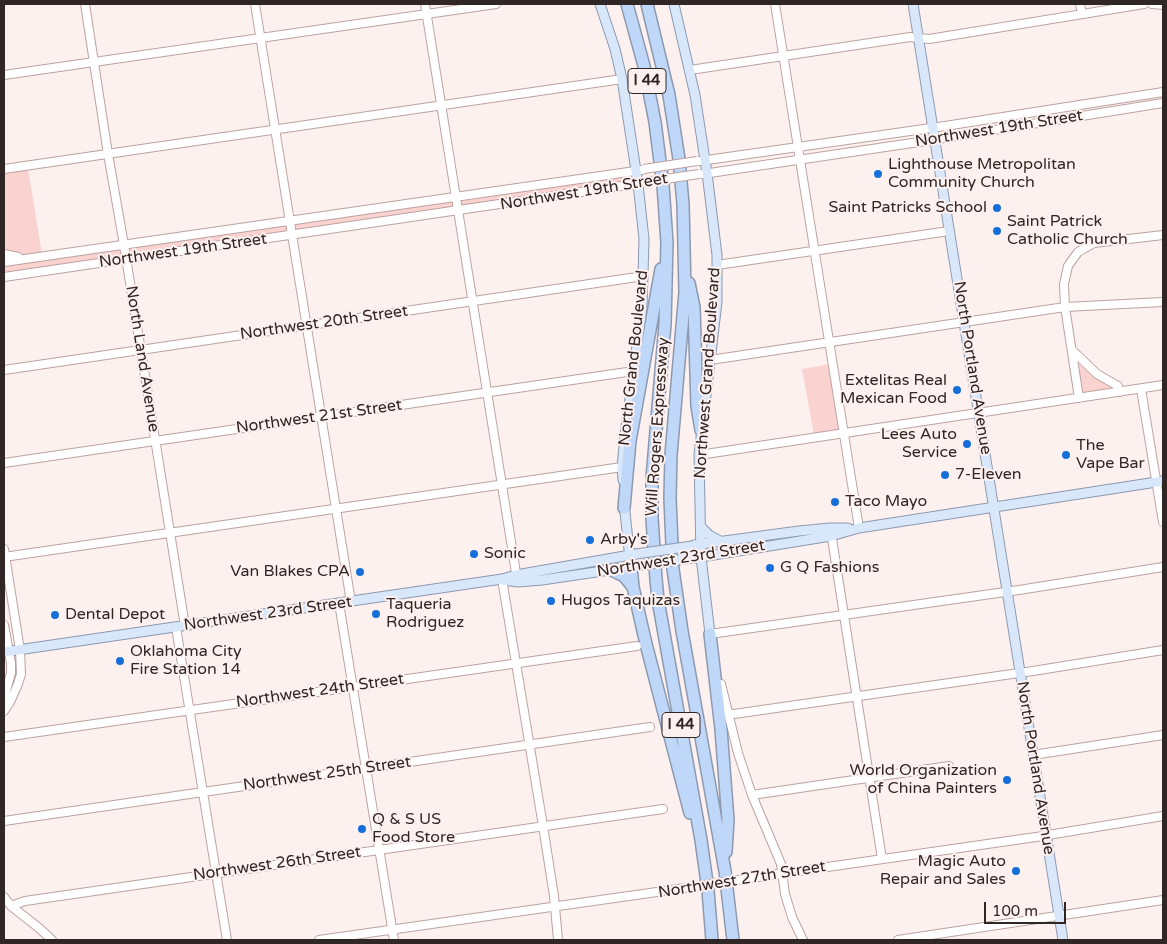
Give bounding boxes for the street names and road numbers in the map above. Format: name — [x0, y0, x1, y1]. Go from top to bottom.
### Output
road number: I 44 — [628, 68, 666, 94]
street label: Northwest 19th Street — [914, 106, 1084, 152]
street label: Northwest 19th Street — [499, 169, 669, 215]
street label: Northwest 19th Street — [98, 230, 268, 272]
street label: Northwest Grand Boulevard — [691, 267, 725, 479]
street label: North Grand Boulevard — [615, 269, 653, 447]
street label: North Portland Avenue — [949, 280, 995, 456]
street label: North Land Avenue — [121, 284, 163, 434]
street label: Northwest 20th Street — [239, 302, 409, 344]
street label: Will Rogers Expressway — [642, 337, 674, 517]
street label: Northwest 21st Street — [235, 396, 403, 438]
street label: Northwest 23rd Street — [596, 536, 766, 582]
street label: Northwest 23rd Street — [183, 593, 353, 635]
street label: Northwest 24th Street — [235, 670, 405, 712]
street label: North Portland Avenue — [1012, 680, 1058, 856]
road number: I 44 — [662, 712, 700, 738]
street label: Northwest 25th Street — [242, 753, 412, 795]
street label: Northwest 26th Street — [192, 843, 362, 885]
street label: Northwest 27th Street — [657, 857, 827, 903]

